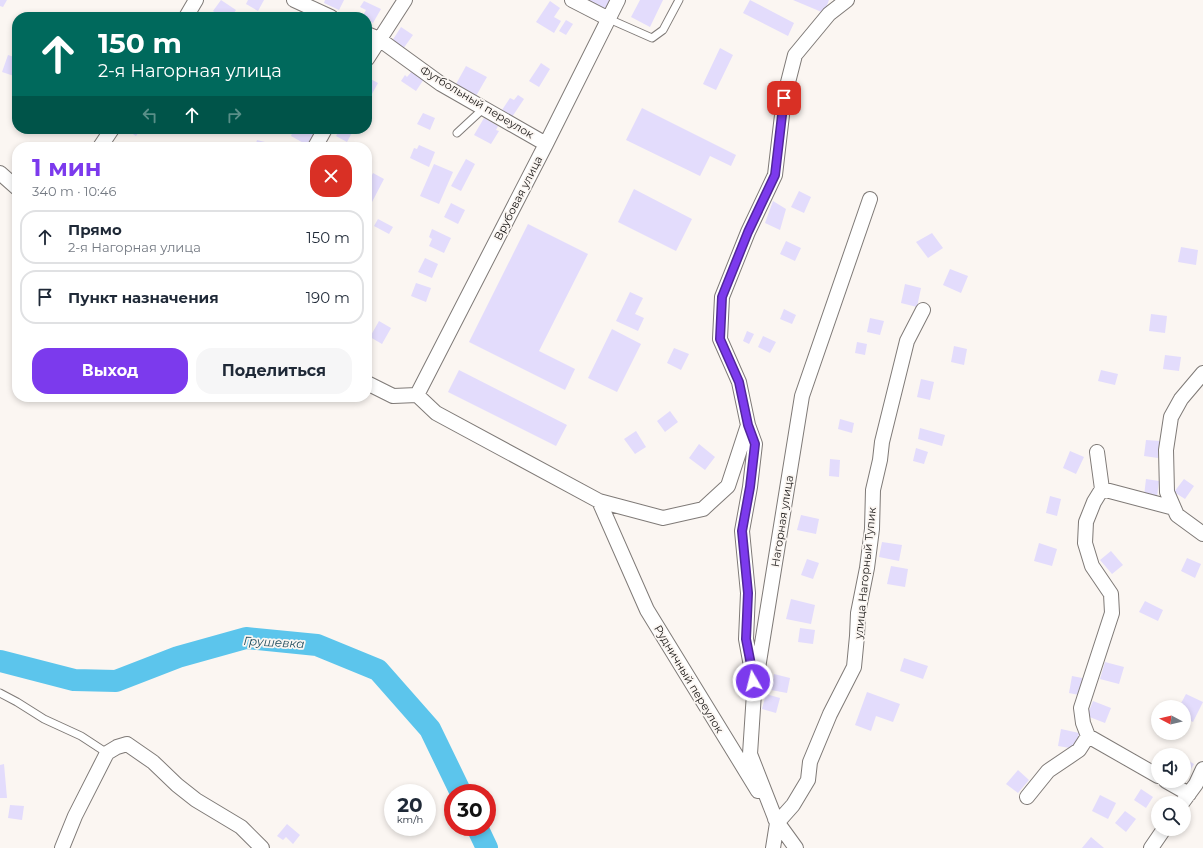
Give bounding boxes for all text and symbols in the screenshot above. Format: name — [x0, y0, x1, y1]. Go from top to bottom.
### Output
text: 150 m — [98, 26, 182, 60]
icon: ahead — [32, 28, 84, 80]
text: 2-я Нагорная улица — [98, 60, 282, 82]
street label: Футбольный переулок — [418, 63, 537, 142]
pin — [767, 81, 801, 115]
icon: arrive — [773, 87, 795, 109]
icon: left — [139, 104, 161, 126]
icon: ahead — [181, 104, 203, 126]
icon: right — [223, 104, 245, 126]
text: 1 мин — [32, 153, 101, 182]
street label: Врубовая улица — [491, 153, 545, 243]
button: close — [310, 155, 352, 197]
text: 340 m · 10:46 — [32, 183, 116, 199]
text: Прямо — [68, 220, 122, 239]
icon: ahead — [34, 226, 56, 248]
text: 150 m — [306, 228, 350, 247]
text: 2-я Нагорная улица — [68, 239, 201, 255]
icon: arrive — [34, 286, 56, 308]
text: Пункт назначения — [68, 288, 219, 307]
text: 190 m — [306, 288, 350, 307]
button: Выход — [32, 348, 188, 394]
button: Поделиться — [196, 348, 352, 394]
street label: Нагорная улица — [768, 474, 796, 568]
street label: улица Нагорный Тупик — [851, 506, 879, 641]
street label: Рудничный переулок — [651, 622, 727, 736]
water label: Грушевка — [243, 633, 305, 651]
position arrow — [732, 660, 774, 702]
north arrow — [1151, 700, 1191, 740]
map controls — [1151, 700, 1191, 836]
button: sound — [1151, 748, 1191, 788]
speed limit sign: 30 — [444, 784, 496, 836]
text: 20 — [397, 793, 423, 817]
button: search — [1151, 796, 1191, 836]
text: km/h — [397, 813, 423, 826]

